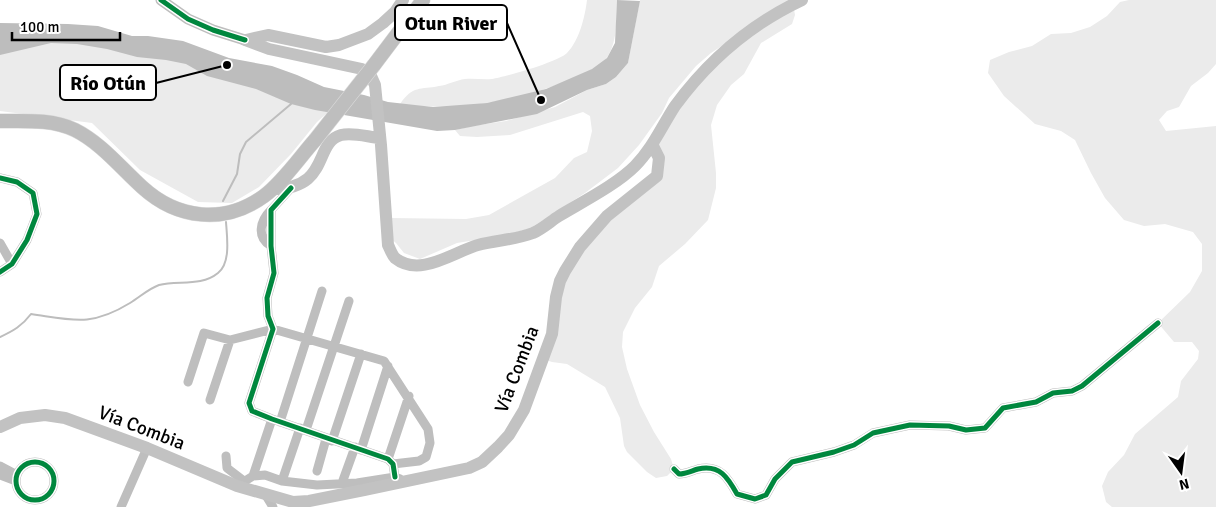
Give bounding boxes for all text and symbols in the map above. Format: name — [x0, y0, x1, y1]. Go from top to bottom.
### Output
callout: Otun River — [395, 5, 507, 40]
scale bar — [12, 10, 120, 42]
text: Otun River — [405, 11, 497, 36]
text: 100 m — [20, 18, 60, 36]
callout: Río Otún — [60, 65, 156, 100]
text: Río Otún — [70, 71, 146, 96]
street label: Vía Combia — [489, 323, 544, 416]
street label: Vía Combia — [95, 400, 188, 455]
north arrow — [1156, 447, 1206, 497]
text: N — [1177, 475, 1191, 494]

